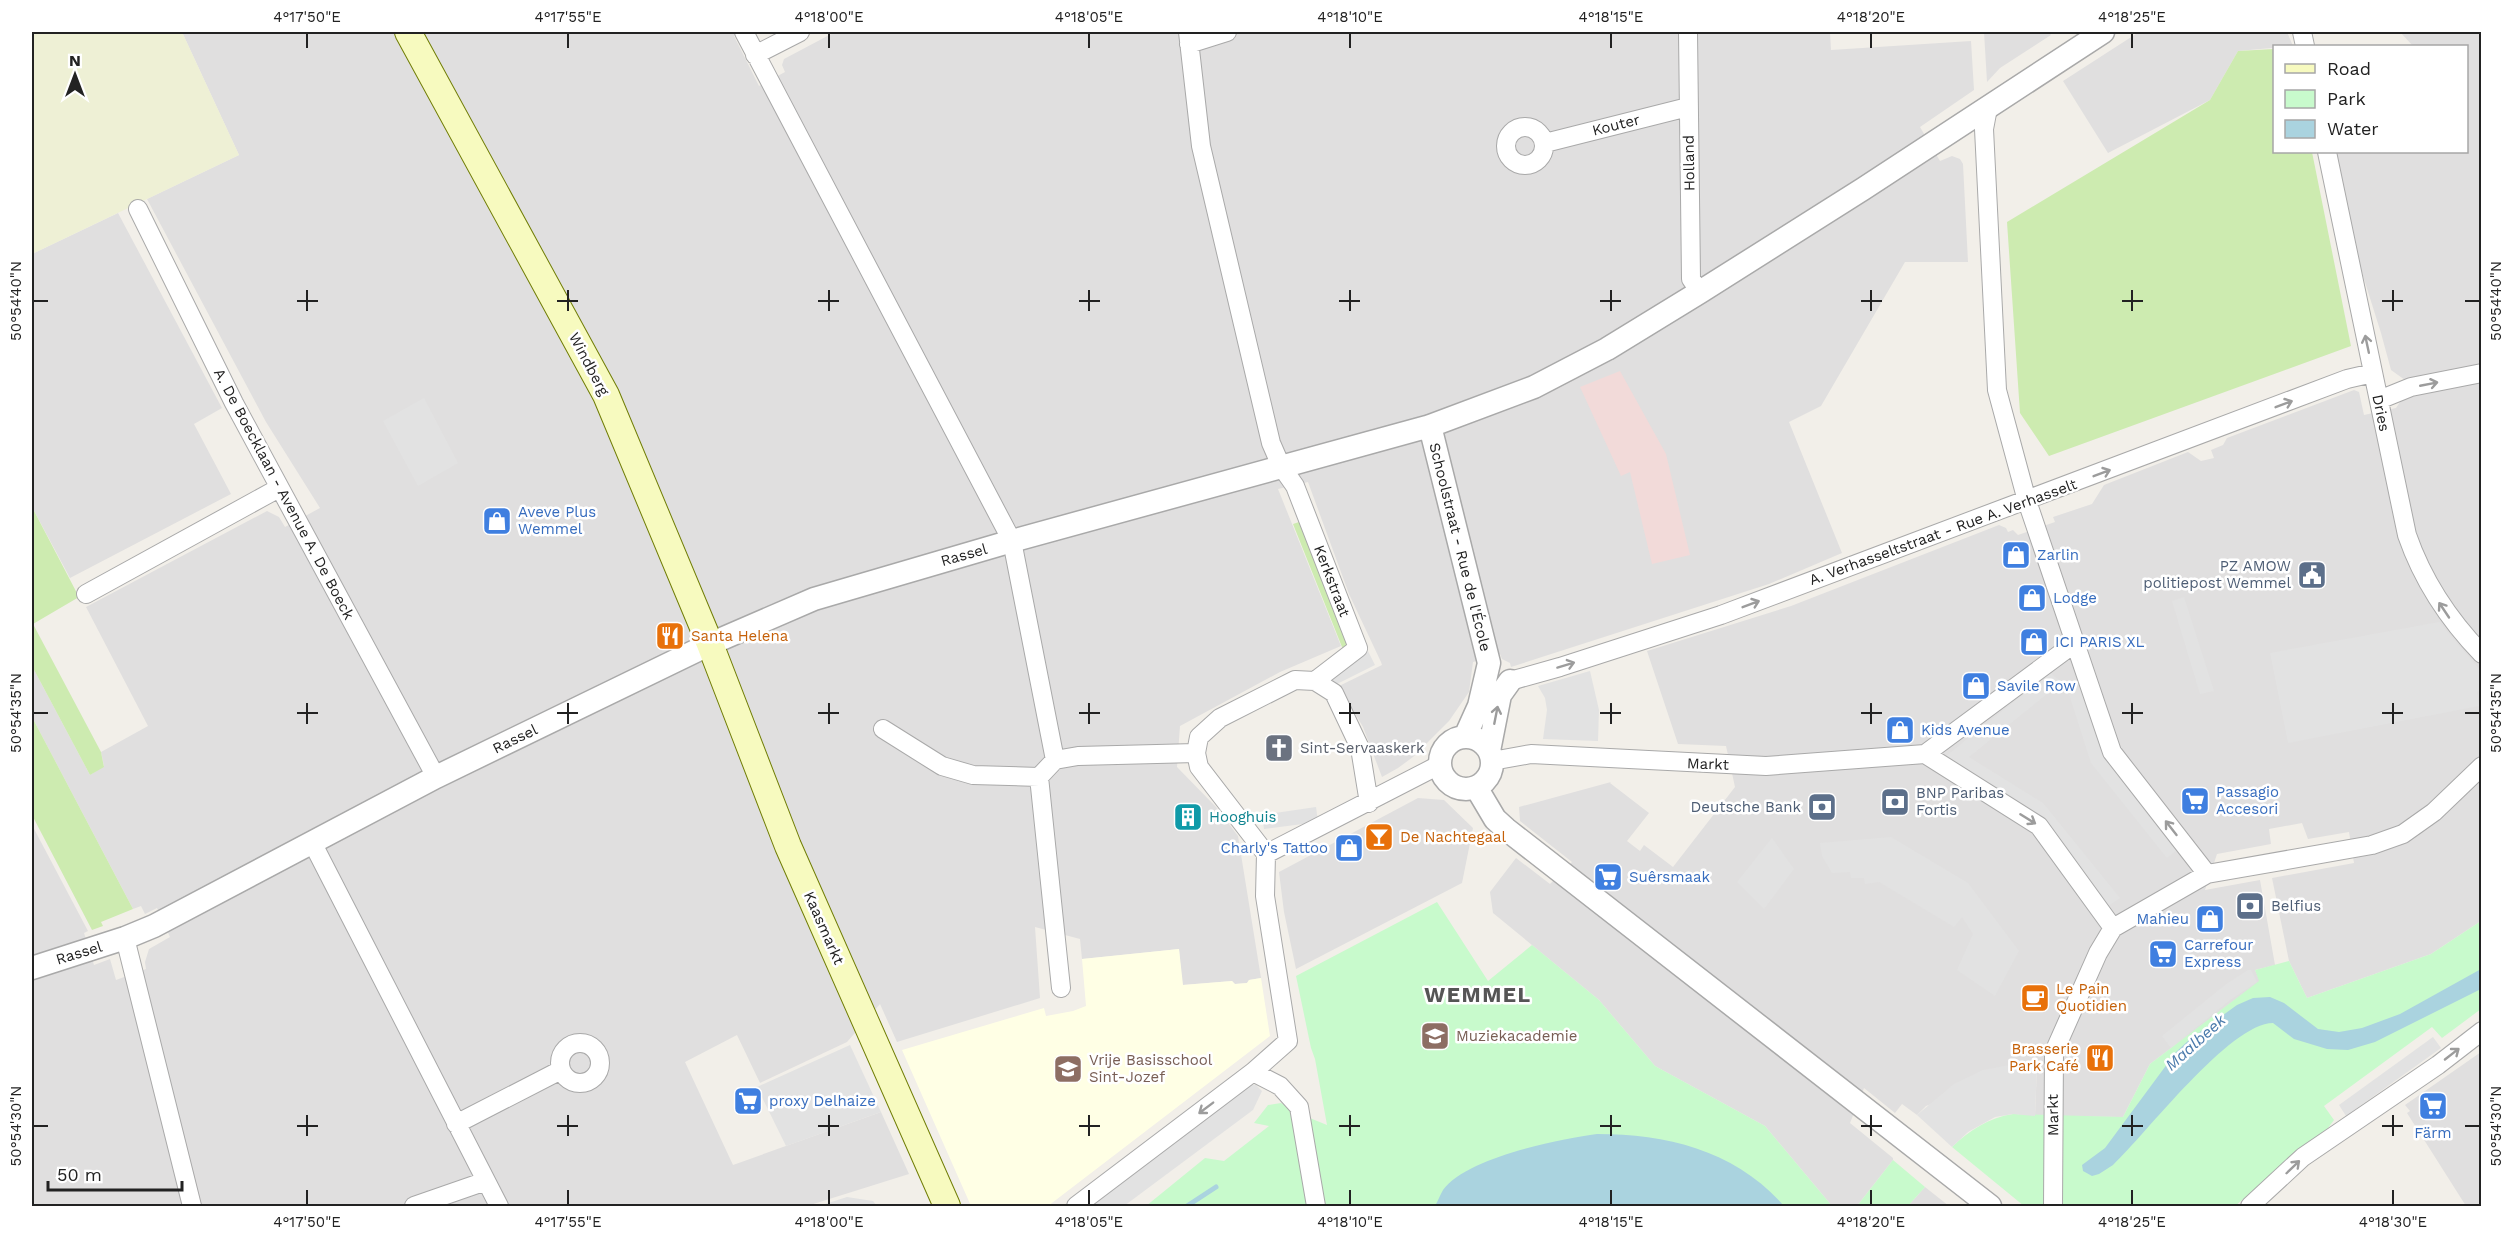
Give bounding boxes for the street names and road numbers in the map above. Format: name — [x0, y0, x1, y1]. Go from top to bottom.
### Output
street label: Kouter — [1590, 110, 1642, 140]
street label: Holland — [1680, 135, 1698, 191]
street label: Windberg — [565, 329, 613, 399]
street label: A. De Boecklaan - Avenue A. De Boeck — [210, 365, 358, 623]
street label: Dries — [2368, 393, 2394, 433]
street label: Schoolstraat - Rue de l'École — [1425, 441, 1495, 653]
street label: A. Verhasseltstraat - Rue A. Verhasselt — [1807, 475, 2080, 589]
street label: Rassel — [939, 540, 990, 570]
street label: Kerkstraat — [1310, 543, 1354, 620]
street label: Rassel — [490, 720, 541, 758]
street label: Markt — [1687, 754, 1730, 774]
street label: Kaasmarkt — [800, 889, 848, 968]
street label: Rassel — [54, 937, 105, 969]
street label: Markt — [2044, 1093, 2062, 1136]

